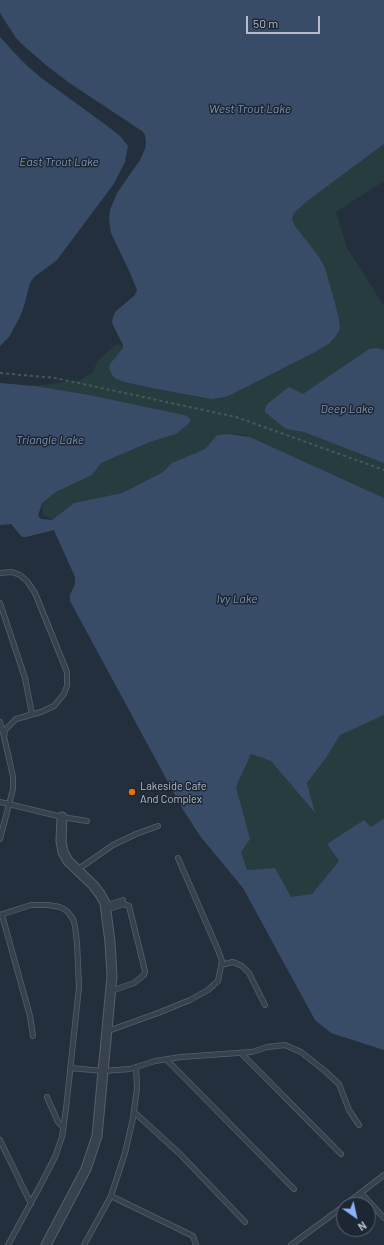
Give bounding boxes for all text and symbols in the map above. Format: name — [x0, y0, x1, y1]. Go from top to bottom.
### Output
scale bar — [248, 8, 322, 34]
text: 50 m — [253, 16, 278, 30]
water label: West Trout Lake — [209, 102, 291, 116]
water label: East Trout Lake — [19, 155, 99, 169]
water label: Deep Lake — [320, 402, 374, 416]
water label: Triangle Lake — [16, 433, 84, 447]
water label: Ivy Lake — [216, 592, 258, 606]
place label: Lakeside Cafe And Complex — [140, 779, 207, 805]
marker: Lakeside Cafe And Complex — [127, 787, 137, 797]
north arrow — [336, 1197, 376, 1237]
text: N — [356, 1219, 369, 1234]

